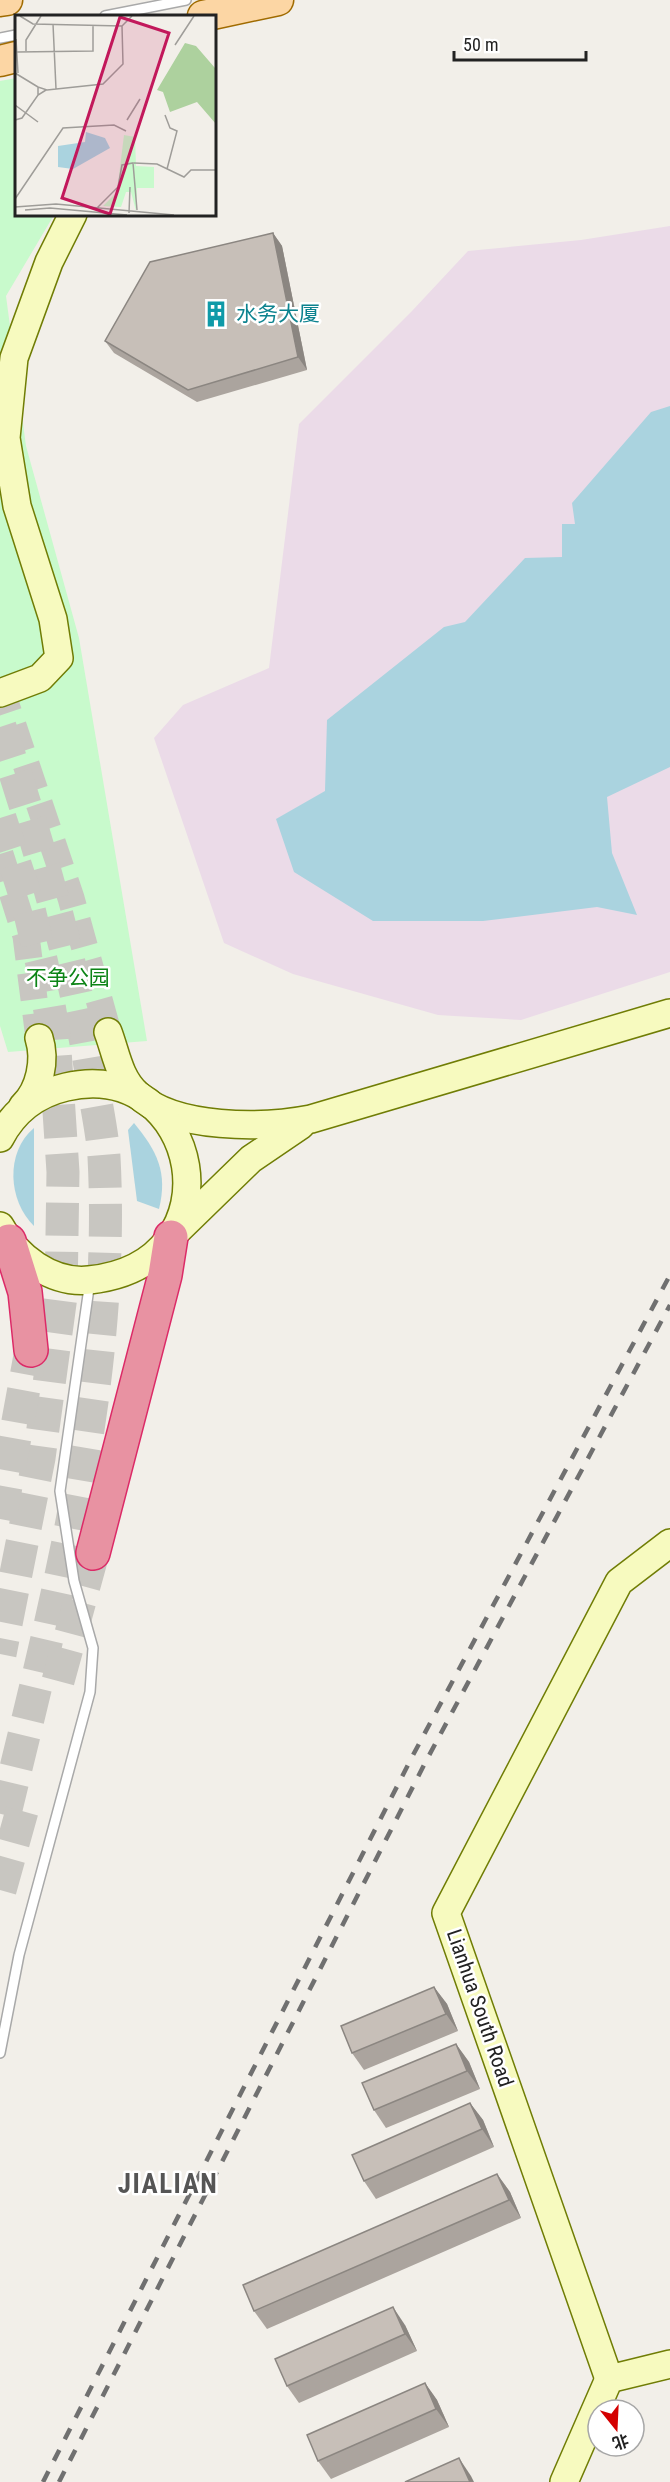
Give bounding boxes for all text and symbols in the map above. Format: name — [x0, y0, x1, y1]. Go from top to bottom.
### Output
inset map — [15, 15, 216, 216]
scale bar — [454, 24, 586, 62]
text: 50 m — [463, 34, 498, 55]
building icon: 水务大厦 — [201, 299, 231, 329]
place label: 水务大厦 — [236, 302, 320, 326]
park label: 不争公园 — [26, 966, 110, 990]
street label: Lianhua South Road — [442, 1926, 518, 2090]
district label: JIALIAN — [118, 2168, 218, 2200]
north arrow — [586, 2398, 646, 2458]
text: 北 — [610, 2430, 631, 2453]

